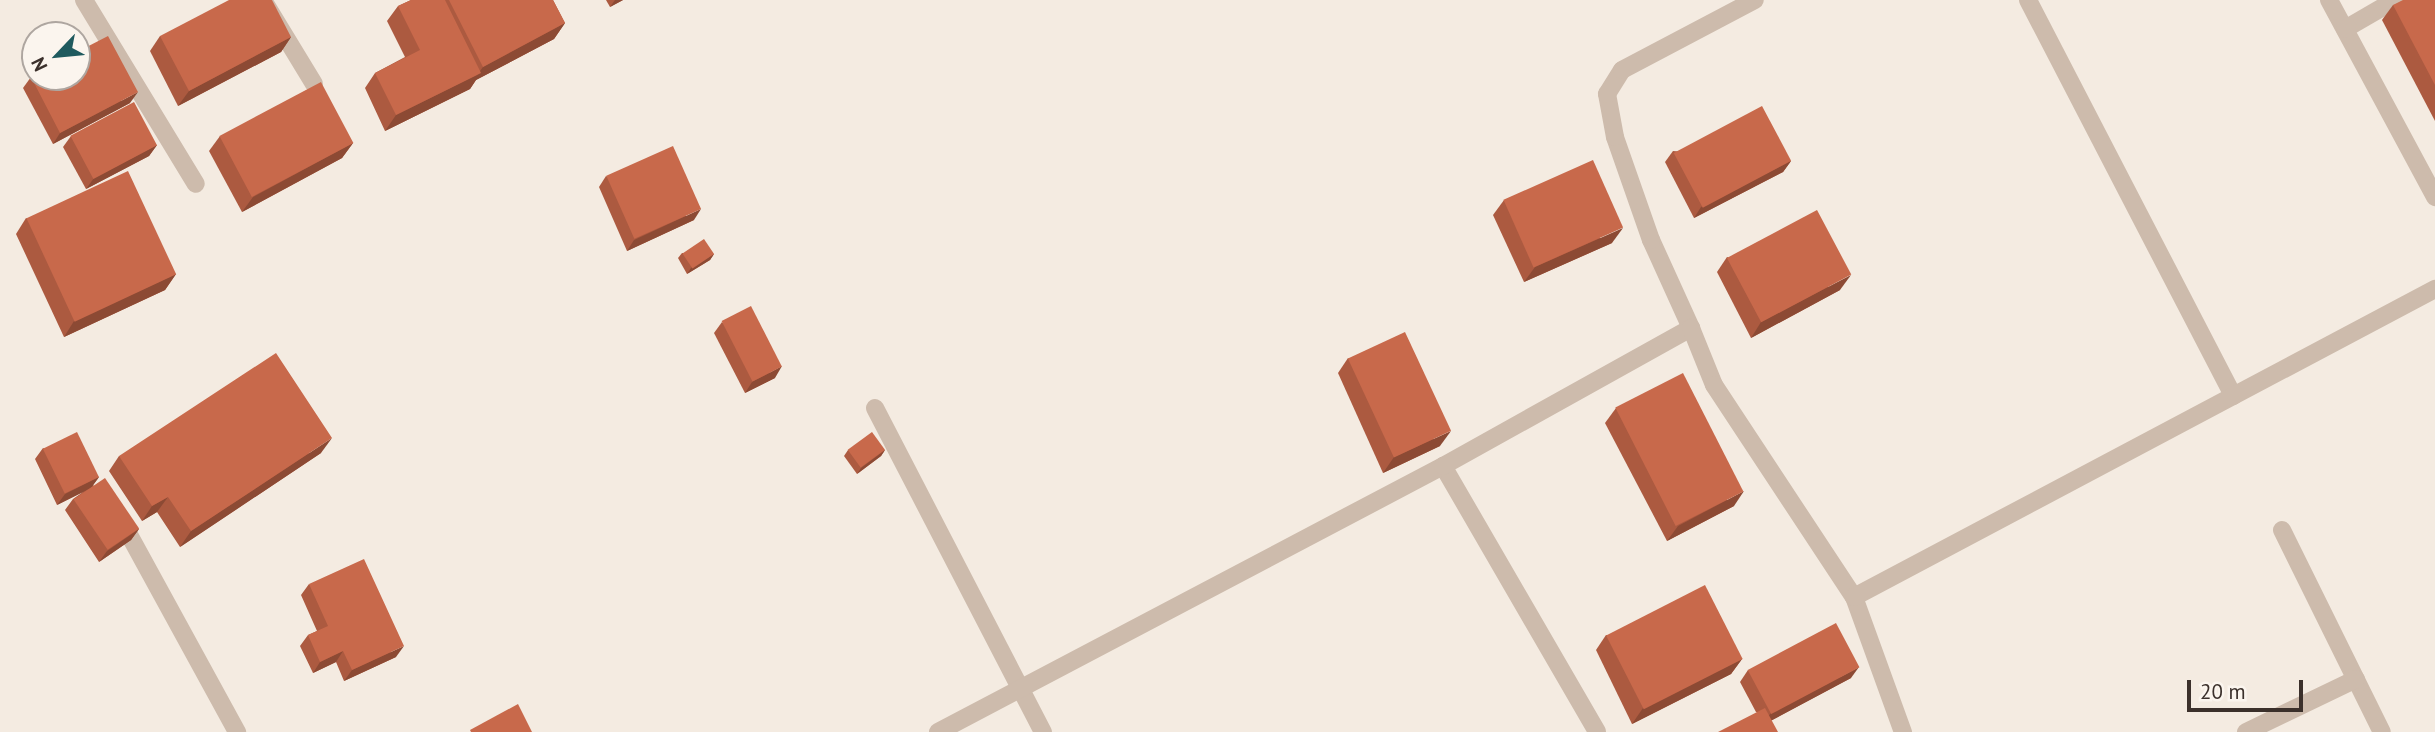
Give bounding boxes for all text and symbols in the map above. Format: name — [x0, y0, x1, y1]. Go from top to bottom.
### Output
north arrow — [21, 21, 91, 91]
text: N — [25, 53, 52, 75]
scale bar — [2190, 666, 2306, 710]
text: 20 m — [2200, 678, 2246, 705]

